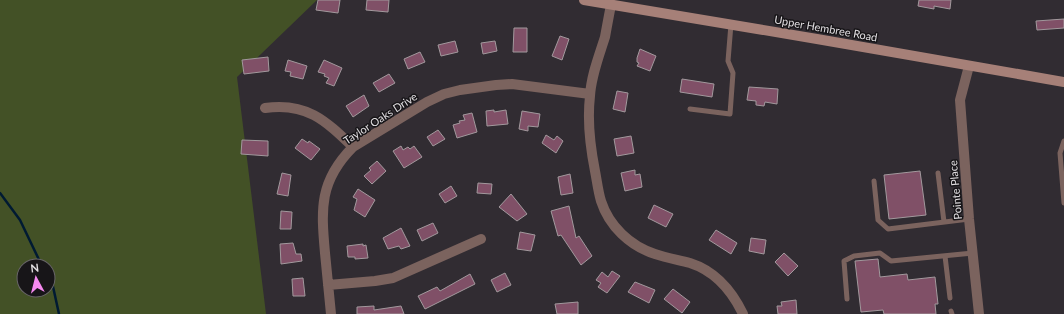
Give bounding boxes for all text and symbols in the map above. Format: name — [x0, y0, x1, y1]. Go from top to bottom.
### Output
street label: Upper Hembree Road — [773, 13, 879, 43]
street label: Taylor Oaks Drive — [341, 89, 419, 147]
street label: Pointe Place — [946, 160, 964, 220]
north arrow — [16, 258, 56, 298]
text: N — [30, 261, 40, 275]

